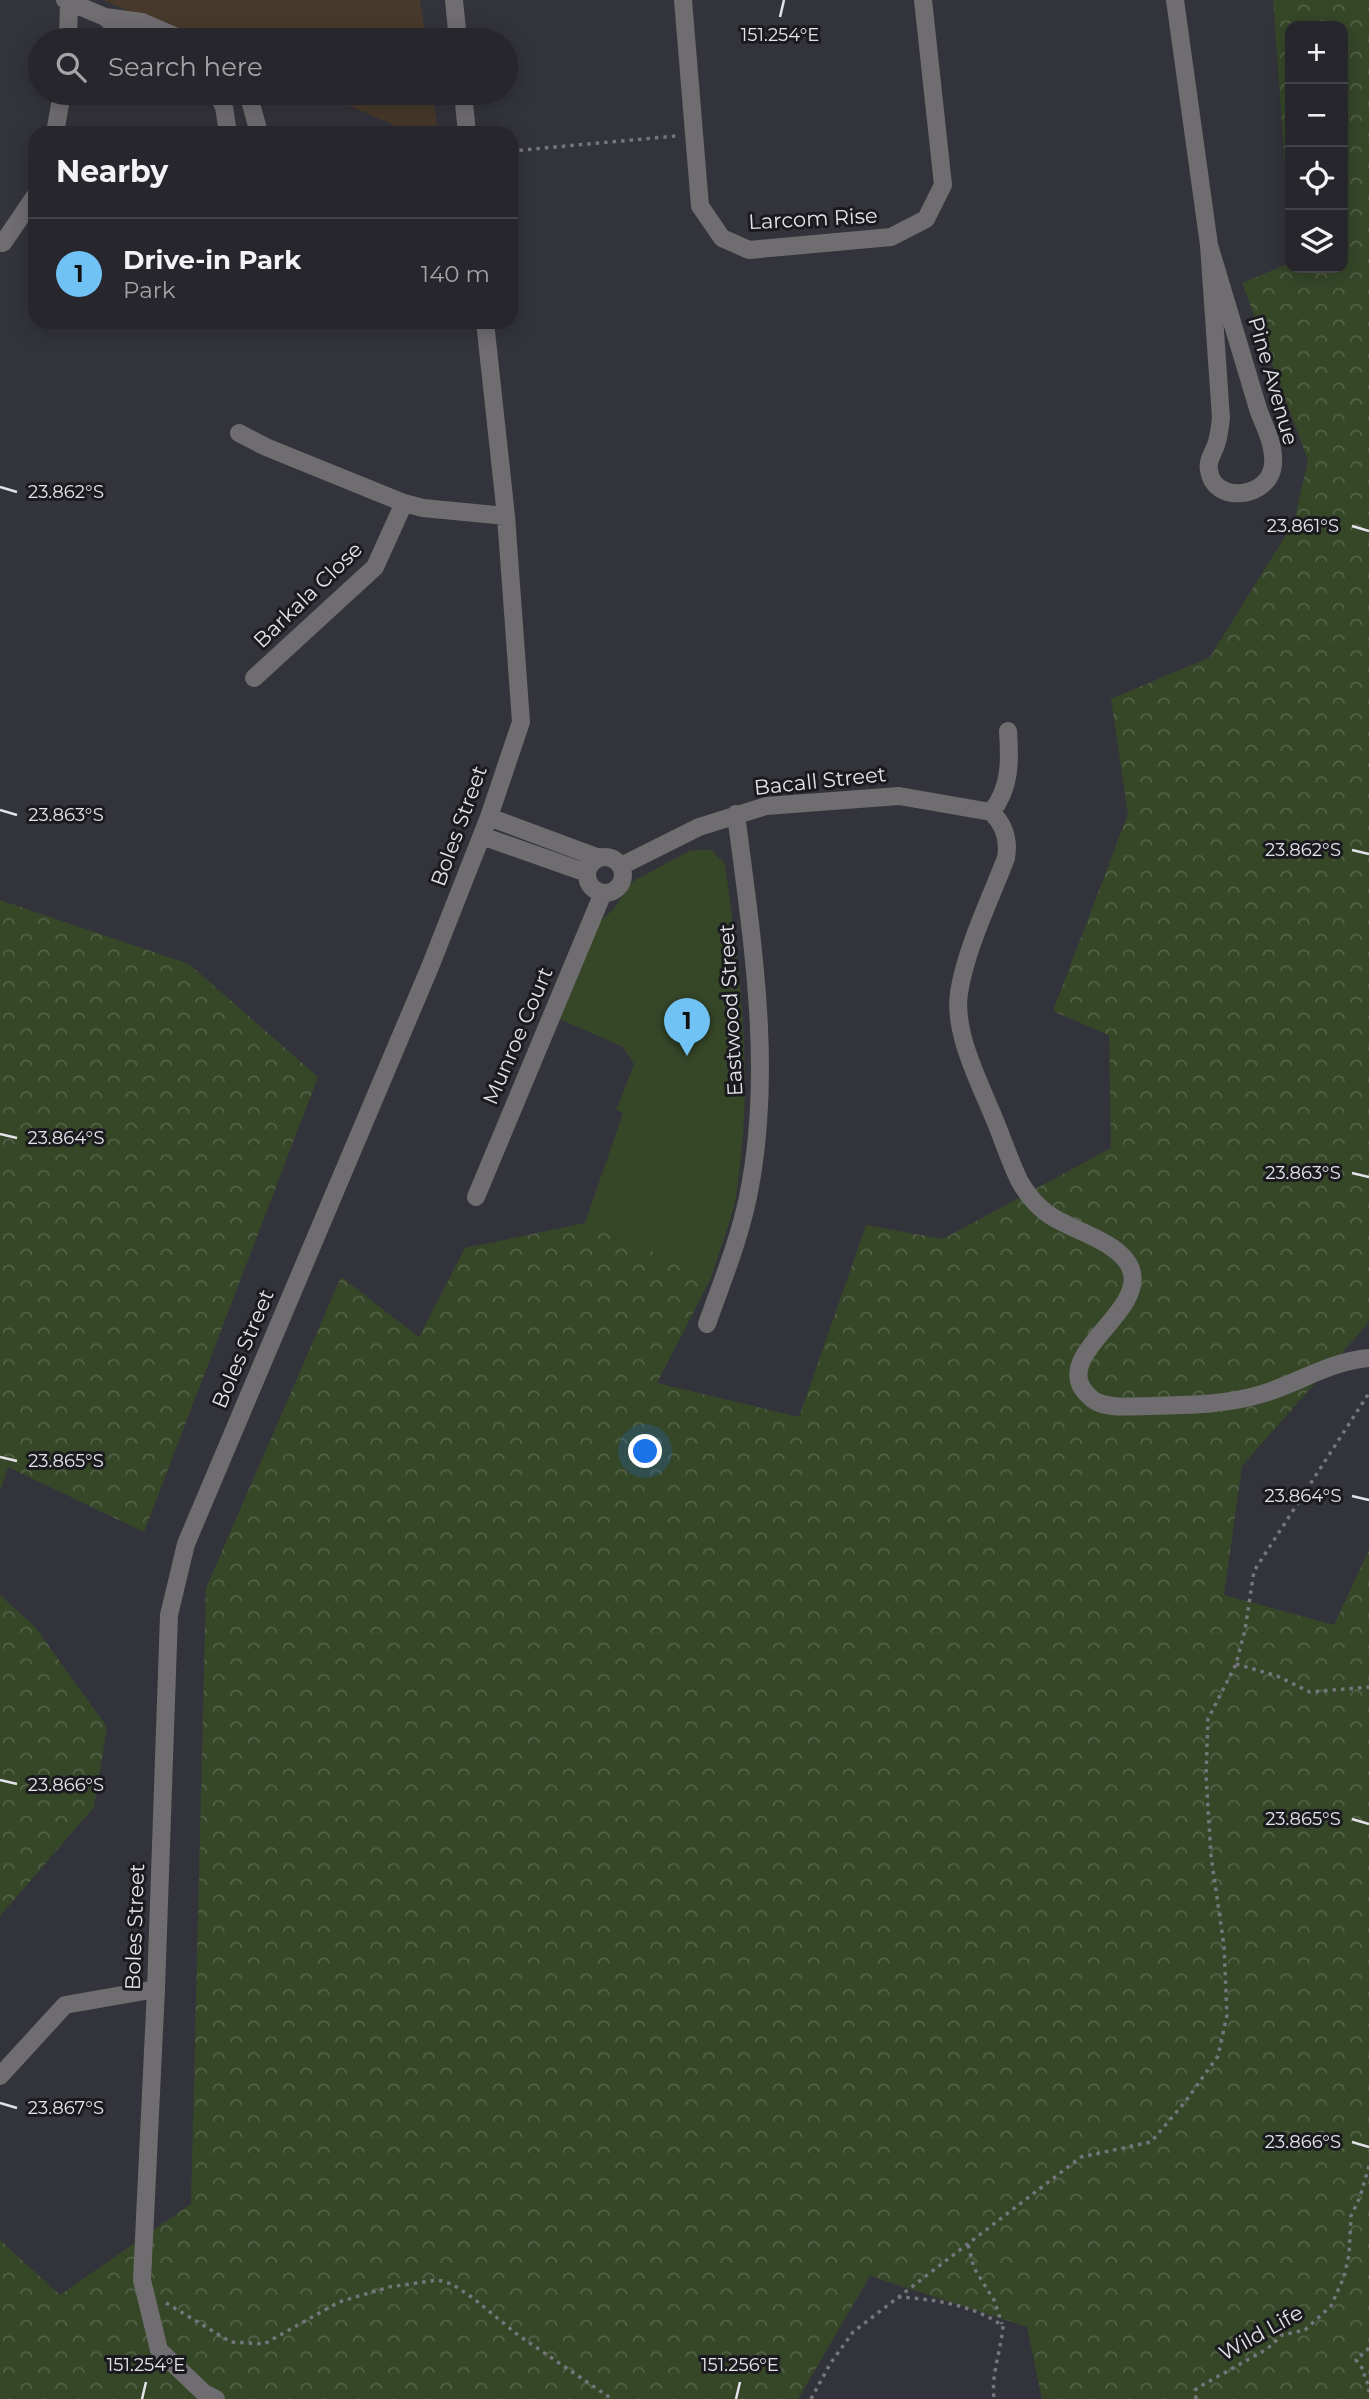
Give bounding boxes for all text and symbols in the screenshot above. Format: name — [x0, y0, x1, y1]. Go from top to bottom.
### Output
map controls — [1285, 21, 1348, 273]
button: + — [1285, 21, 1348, 84]
text: 151.254°E — [741, 24, 819, 46]
search box — [28, 28, 518, 105]
icon: search — [52, 48, 90, 86]
text: Search here — [108, 51, 263, 83]
button: − — [1285, 84, 1348, 147]
button: locate — [1285, 147, 1348, 210]
text: Nearby — [56, 153, 168, 190]
street label: Larcom Rise — [748, 203, 878, 234]
button: layers — [1285, 210, 1348, 273]
text: Drive-in Park — [123, 244, 301, 276]
text: 1 — [74, 260, 84, 288]
text: 140 m — [421, 260, 490, 288]
text: Park — [123, 276, 176, 304]
street label: Pine Avenue — [1243, 314, 1304, 448]
text: 23.862°S — [28, 481, 104, 503]
text: 23.861°S — [1267, 515, 1339, 537]
street label: Barkala Close — [248, 537, 367, 653]
street label: Bacall Street — [753, 761, 887, 800]
street label: Boles Street — [425, 762, 492, 890]
text: 23.863°S — [28, 804, 104, 826]
text: 23.862°S — [1265, 839, 1341, 861]
street label: Eastwood Street — [714, 923, 747, 1097]
street label: Munroe Court — [477, 963, 558, 1108]
pin: 1 — [664, 998, 710, 1056]
text: 23.864°S — [27, 1127, 105, 1149]
text: 23.863°S — [1265, 1162, 1341, 1184]
street label: Boles Street — [206, 1286, 279, 1412]
your location — [628, 1434, 662, 1468]
text: 23.865°S — [28, 1450, 104, 1472]
text: 23.864°S — [1264, 1485, 1342, 1507]
text: 23.866°S — [28, 1774, 104, 1796]
text: 23.865°S — [1265, 1808, 1341, 1830]
street label: Boles Street — [120, 1863, 149, 1991]
text: 23.867°S — [28, 2097, 104, 2119]
text: 23.866°S — [1265, 2131, 1341, 2153]
street label: Wild Life — [1215, 2299, 1307, 2366]
text: 151.254°E — [107, 2354, 185, 2376]
text: 151.256°E — [701, 2354, 779, 2376]

